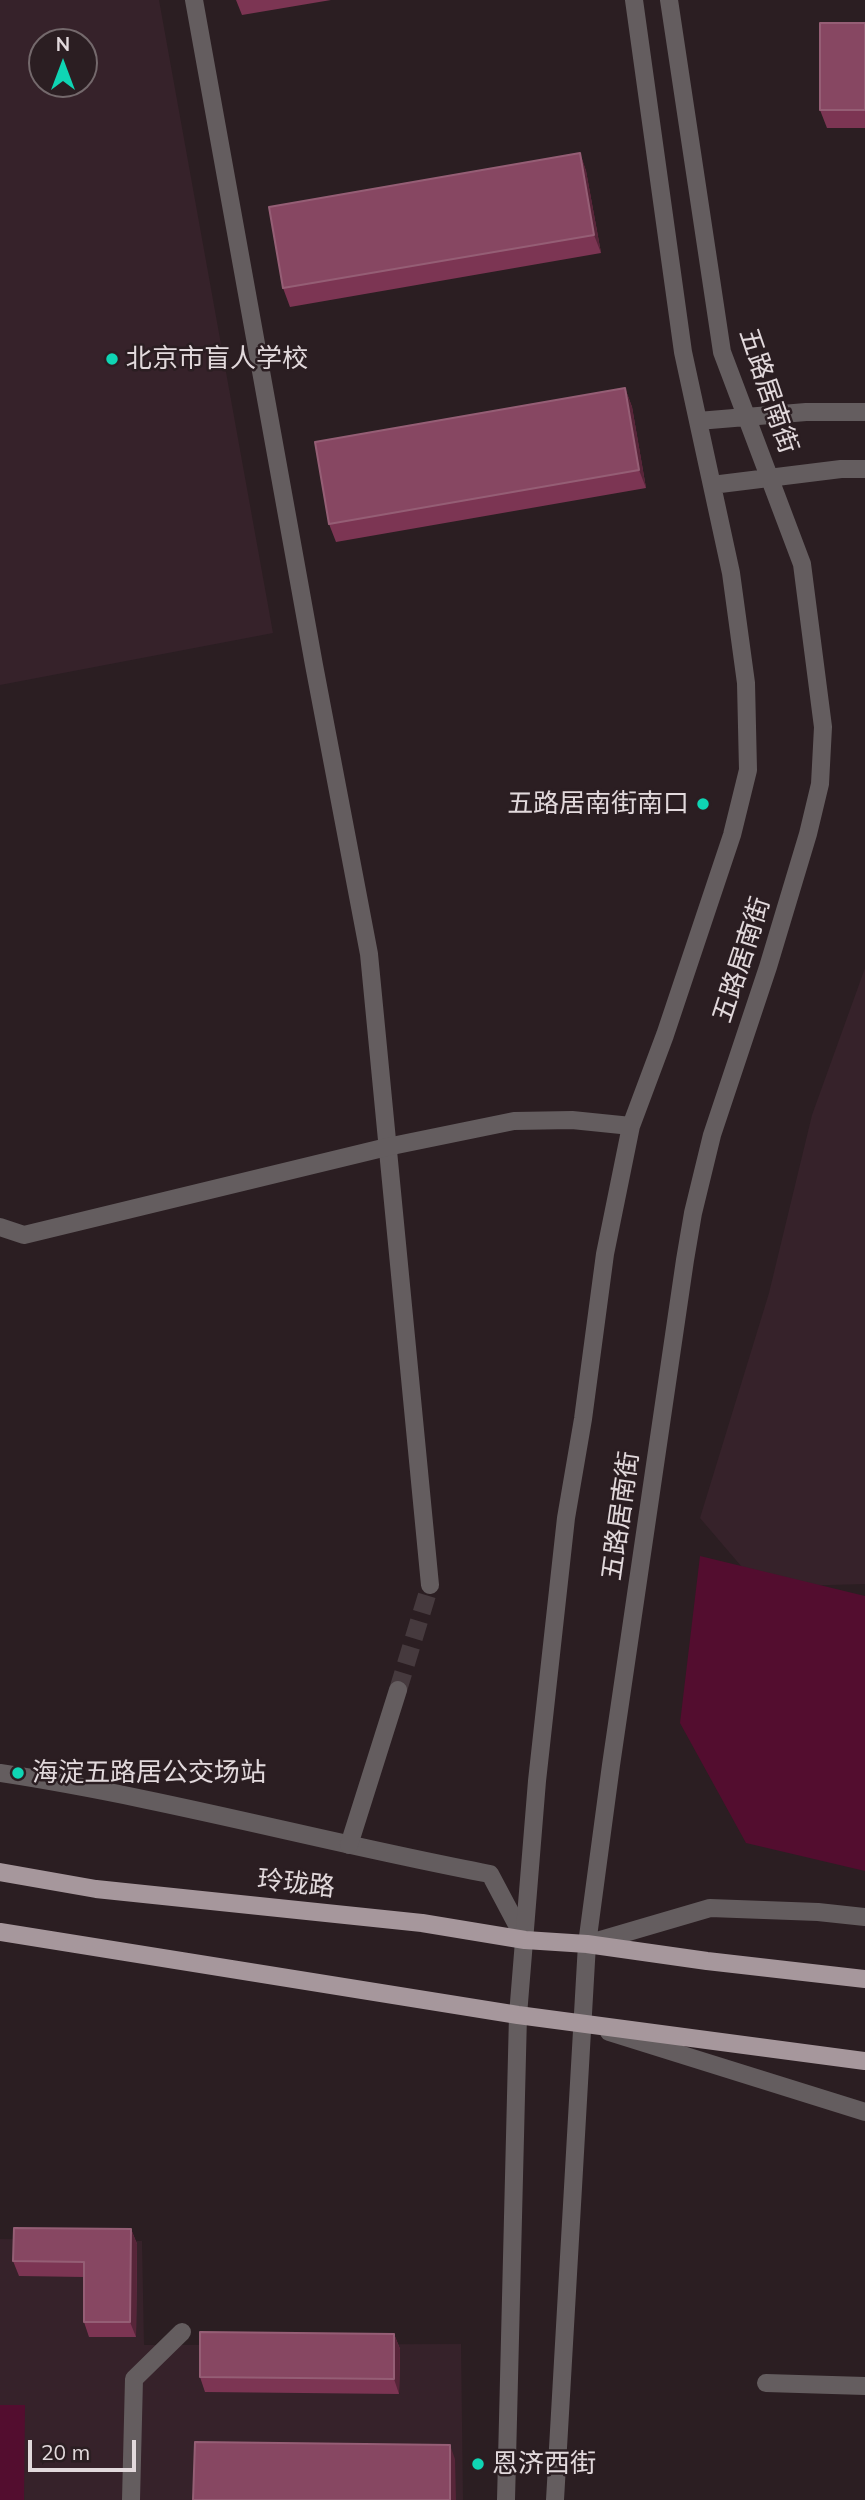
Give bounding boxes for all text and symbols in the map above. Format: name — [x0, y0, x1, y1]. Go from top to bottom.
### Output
north arrow — [28, 28, 98, 98]
text: N — [56, 32, 70, 56]
street label: 五路居南街 — [732, 324, 804, 458]
place label: 北京市盲人学校 — [126, 343, 308, 375]
marker: 北京市盲人学校 — [104, 351, 120, 367]
place label: 五路居南街南口 — [507, 788, 689, 820]
marker: 五路居南街南口 — [695, 796, 711, 812]
street label: 五路居南街 — [707, 893, 777, 1027]
street label: 五路居南街 — [597, 1449, 645, 1583]
place label: 海淀五路居公交场站 — [32, 1757, 266, 1789]
marker: 海淀五路居公交场站 — [10, 1765, 26, 1781]
street label: 玲珑路 — [256, 1864, 336, 1904]
scale bar — [32, 2426, 140, 2470]
text: 20 m — [41, 2439, 90, 2465]
place label: 恩济西街 — [492, 2448, 596, 2480]
marker: 恩济西街 — [470, 2456, 486, 2472]

